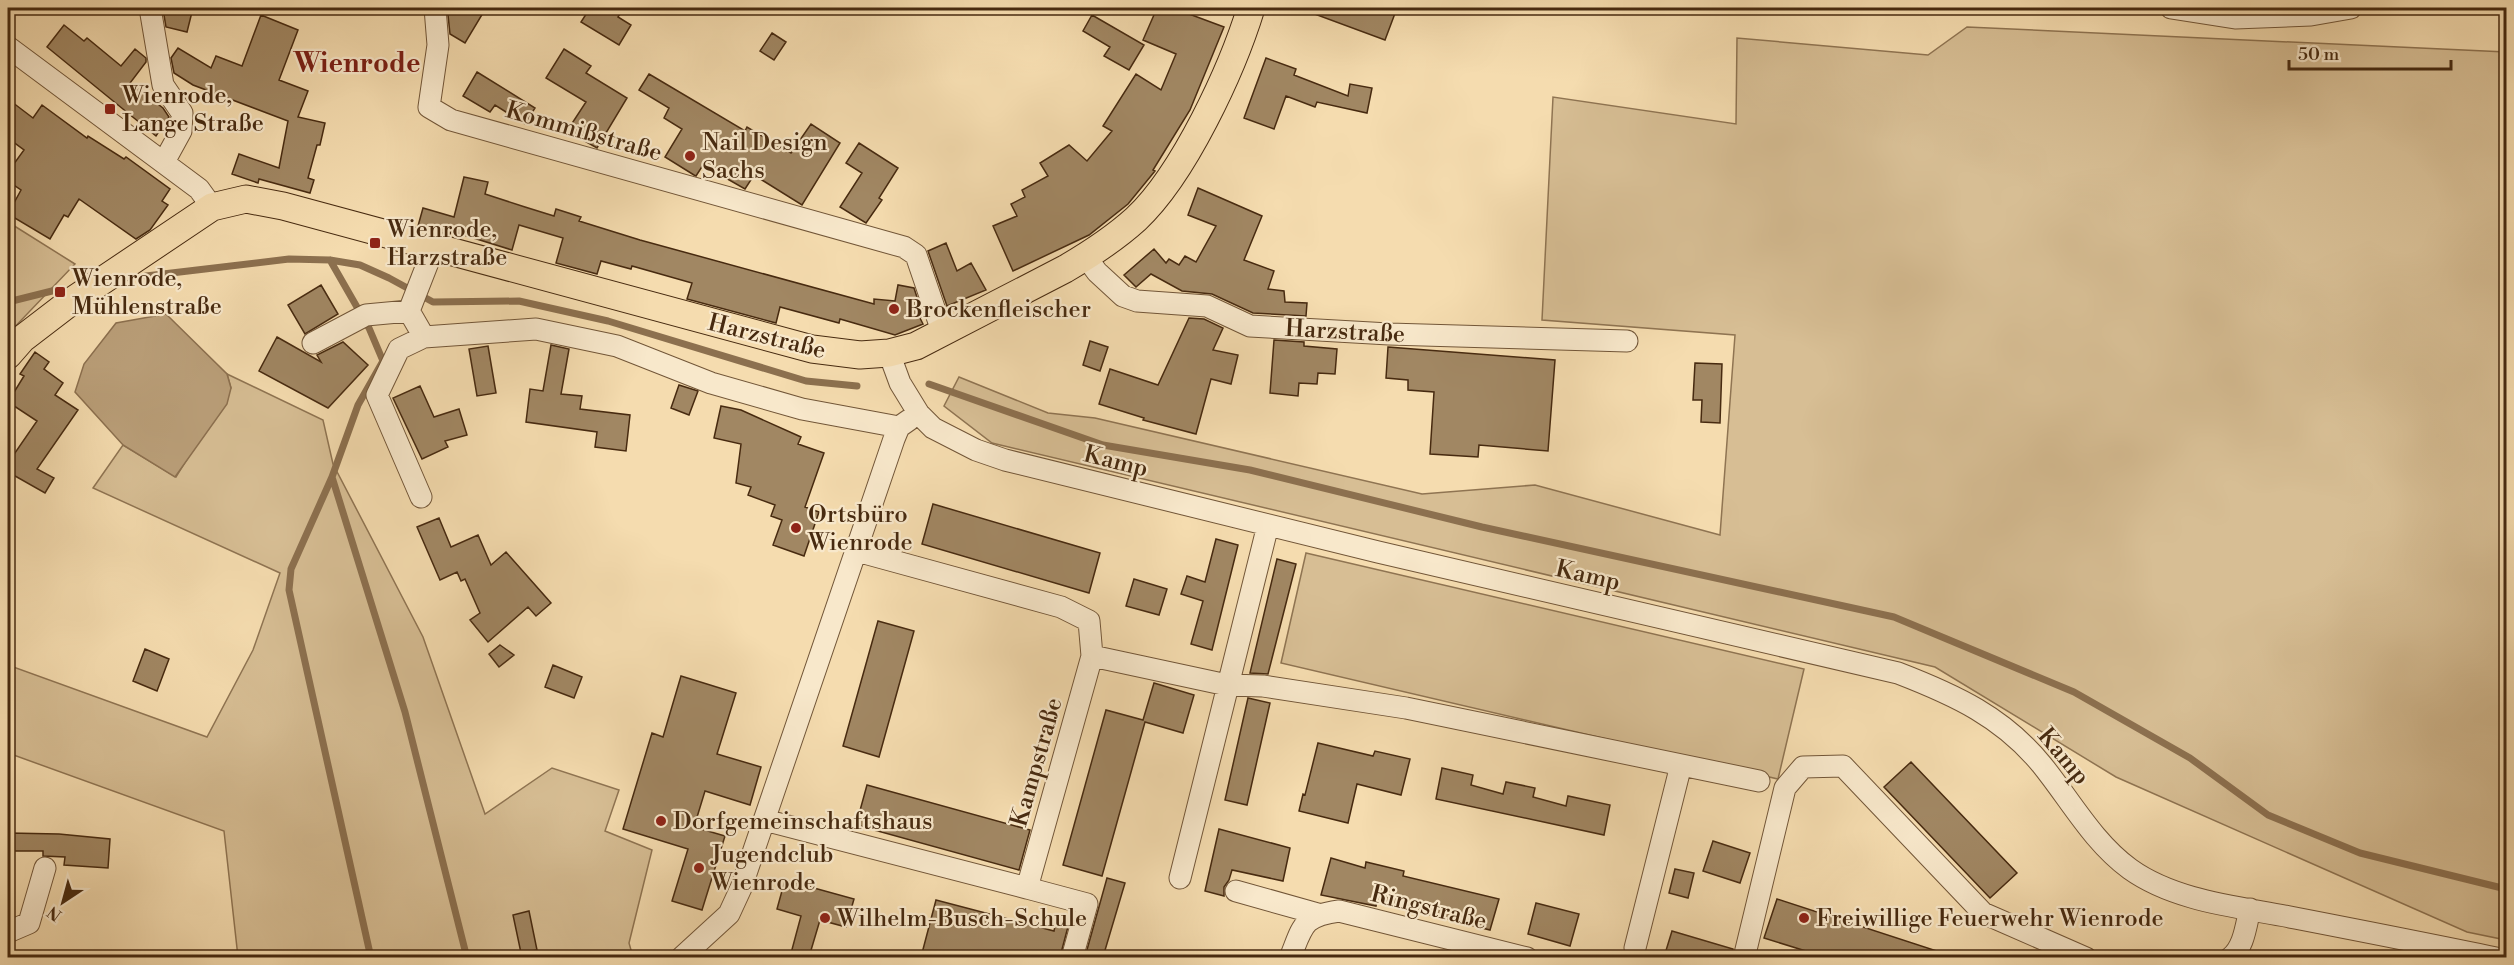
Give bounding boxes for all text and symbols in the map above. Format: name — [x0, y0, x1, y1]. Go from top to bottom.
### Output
scale bar — [2289, 33, 2451, 71]
text: 50 m — [2298, 43, 2340, 66]
district label: Wienrode — [293, 47, 420, 81]
place label: Wienrode, Lange Straße — [121, 81, 264, 139]
street label: Kommißstraße — [502, 95, 665, 169]
marker: Wienrode, Lange Straße — [103, 102, 117, 116]
place label: Nail Design Sachs — [702, 128, 828, 186]
marker: Nail Design Sachs — [683, 149, 697, 163]
place label: Wienrode, Harzstraße — [386, 215, 507, 273]
marker: Wienrode, Harzstraße — [368, 236, 382, 250]
place label: Wienrode, Mühlenstraße — [71, 264, 222, 322]
marker: Wienrode, Mühlenstraße — [53, 285, 67, 299]
place label: Brockenfleischer — [905, 295, 1091, 325]
marker: Brockenfleischer — [887, 302, 901, 316]
street label: Harzstraße — [705, 308, 829, 366]
street label: Harzstraße — [1284, 314, 1406, 350]
street label: Kamp — [1080, 440, 1151, 484]
place label: Ortsbüro Wienrode — [807, 500, 913, 558]
marker: Ortsbüro Wienrode — [789, 521, 803, 535]
street label: Kamp — [1553, 554, 1623, 598]
street label: Kampstraße — [1004, 694, 1070, 830]
street label: Kamp — [2031, 722, 2096, 791]
place label: Dorfgemeinschaftshaus — [673, 807, 933, 837]
marker: Dorfgemeinschaftshaus — [654, 814, 668, 828]
place label: Jugendclub Wienrode — [710, 840, 834, 898]
marker: Jugendclub Wienrode — [692, 861, 706, 875]
north arrow — [33, 872, 93, 932]
street label: Ringstraße — [1368, 879, 1490, 937]
text: N — [43, 901, 66, 925]
place label: Wilhelm-Busch-Schule — [836, 904, 1087, 934]
place label: Freiwillige Feuerwehr Wienrode — [1816, 904, 2164, 934]
marker: Wilhelm-Busch-Schule — [818, 911, 832, 925]
marker: Freiwillige Feuerwehr Wienrode — [1797, 911, 1811, 925]

